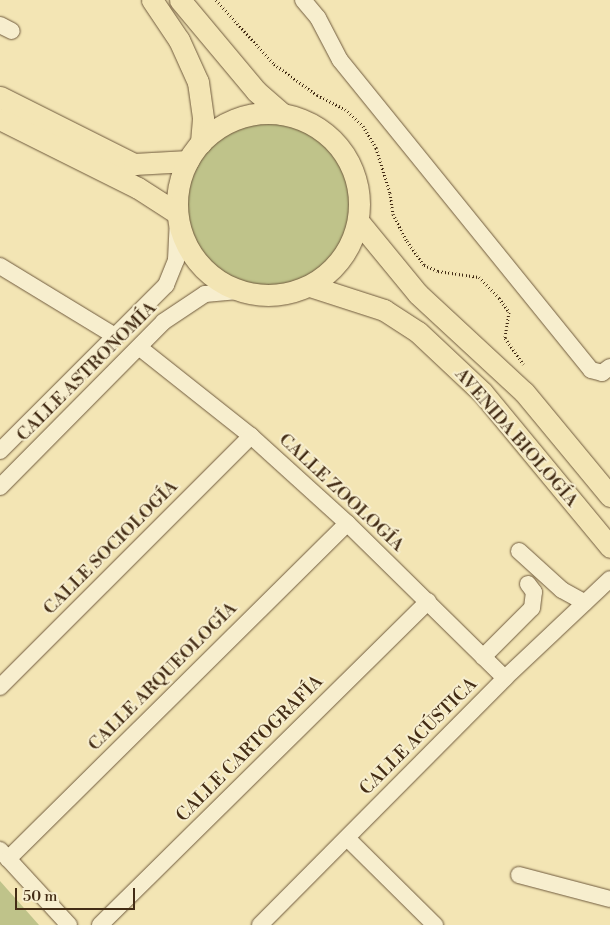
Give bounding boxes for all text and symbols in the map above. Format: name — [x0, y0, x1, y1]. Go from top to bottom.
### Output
street label: CALLE ASTRONOMÍA — [13, 298, 161, 446]
street label: AVENIDA BIOLOGÍA — [450, 364, 582, 512]
street label: CALLE ZOOLOGÍA — [274, 429, 408, 557]
street label: CALLE SOCIOLOGÍA — [39, 476, 183, 620]
street label: CALLE ARQUEOLOGÍA — [84, 598, 242, 756]
street label: CALLE CARTOGRAFÍA — [172, 671, 328, 827]
street label: CALLE ACÚSTICA — [356, 674, 482, 800]
scale bar — [18, 878, 138, 910]
text: 50 m — [23, 887, 57, 906]

